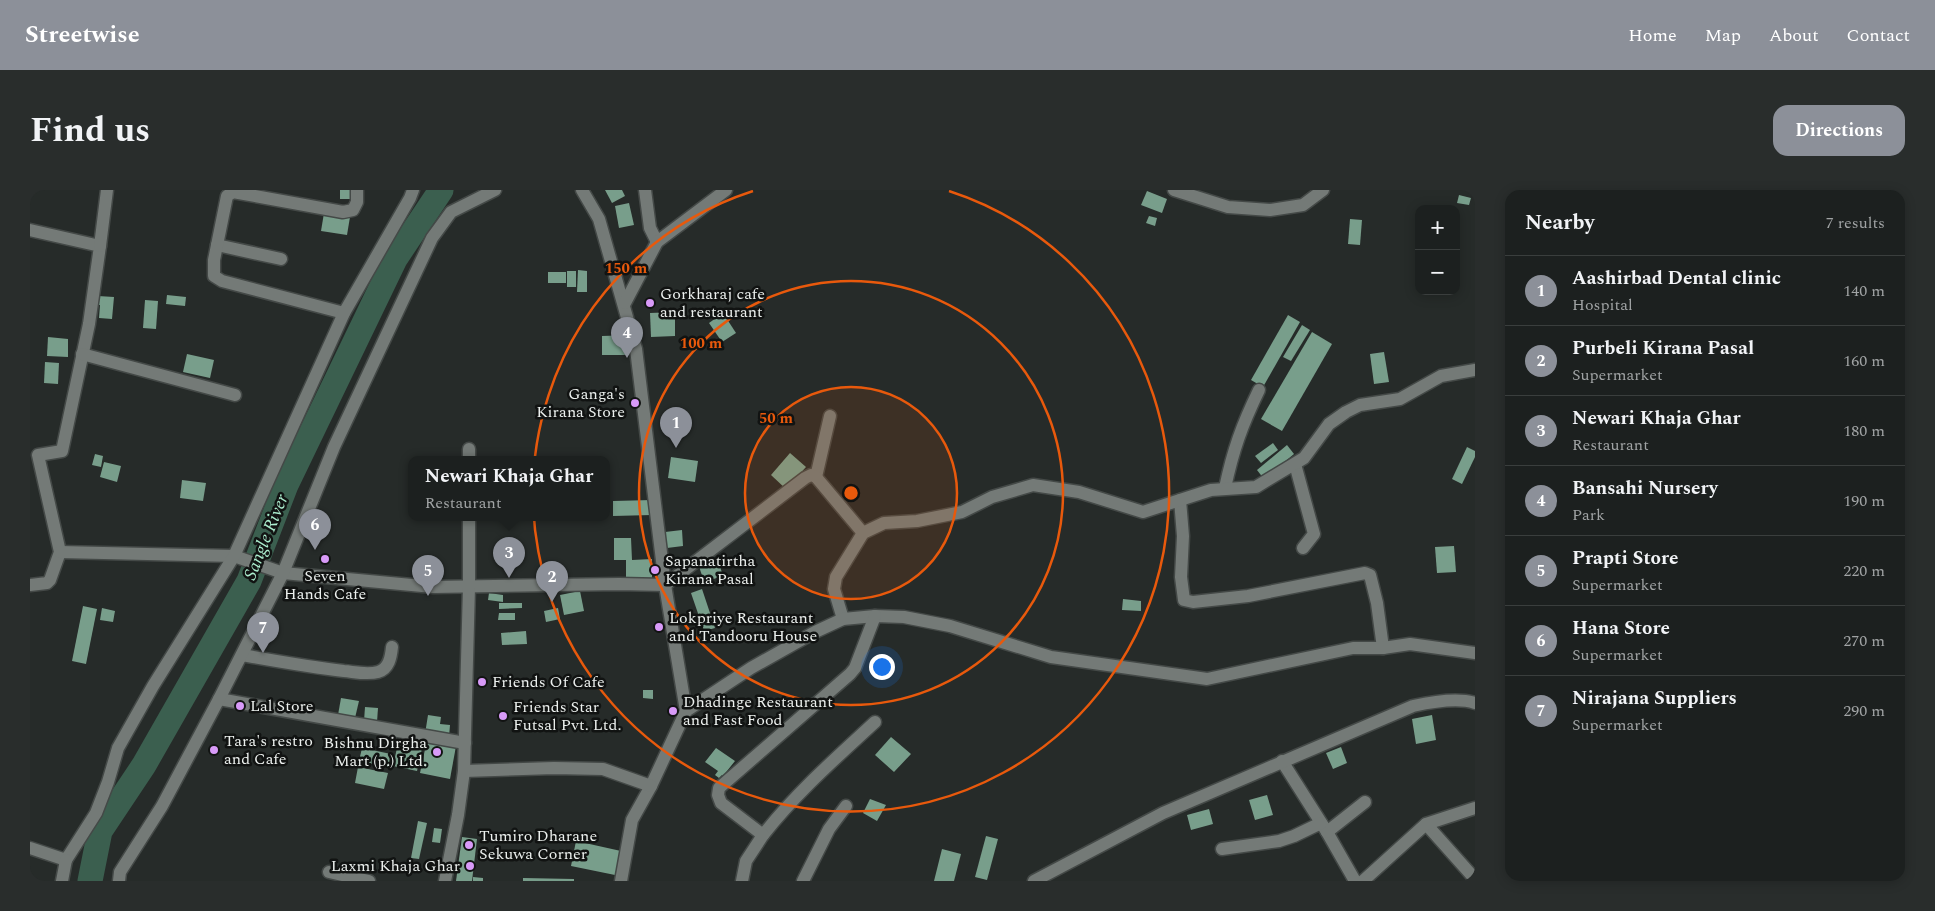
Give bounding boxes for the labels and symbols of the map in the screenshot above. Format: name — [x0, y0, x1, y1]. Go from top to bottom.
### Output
text: 150 m — [605, 257, 648, 280]
place label: Gorkharaj cafe and restaurant — [660, 282, 765, 324]
marker: Gorkharaj cafe and restaurant — [644, 297, 656, 309]
pin: 4 — [611, 317, 643, 358]
text: 100 m — [680, 332, 723, 355]
place label: Ganga's Kirana Store — [536, 382, 625, 424]
marker: Ganga's Kirana Store — [629, 397, 641, 409]
pin: 1 — [660, 407, 692, 448]
text: 50 m — [759, 407, 794, 430]
centre of rings — [842, 484, 860, 502]
water label: Sangle River — [237, 489, 296, 584]
pin: 6 — [299, 509, 331, 550]
pin: 3 — [493, 537, 525, 578]
place label: Sapanatirtha Kirana Pasal — [665, 549, 756, 591]
marker: Seven Hands Cafe — [319, 553, 331, 565]
pin: 5 — [412, 555, 444, 596]
pin: 2 — [536, 561, 568, 602]
place label: Seven Hands Cafe — [284, 564, 366, 606]
marker: Sapanatirtha Kirana Pasal — [649, 564, 661, 576]
place label: Lokpriye Restaurant and Tandooru House — [669, 606, 817, 648]
pin: 7 — [247, 612, 279, 653]
marker: Lokpriye Restaurant and Tandooru House — [653, 621, 665, 633]
your location — [869, 654, 895, 680]
place label: Friends Of Cafe — [492, 670, 605, 694]
marker: Friends Of Cafe — [476, 676, 488, 688]
place label: Dhadinge Restaurant and Fast Food — [683, 690, 833, 732]
place label: Lal Store — [250, 694, 314, 718]
place label: Friends Star Futsal Pvt. Ltd. — [513, 695, 621, 737]
marker: Lal Store — [234, 700, 246, 712]
marker: Dhadinge Restaurant and Fast Food — [667, 705, 679, 717]
marker: Friends Star Futsal Pvt. Ltd. — [497, 710, 509, 722]
place label: Tara's restro and Cafe — [224, 729, 313, 771]
place label: Bishnu Dirgha Mart (p.) Ltd. — [324, 731, 427, 773]
marker: Tara's restro and Cafe — [208, 744, 220, 756]
marker: Bishnu Dirgha Mart (p.) Ltd. — [431, 746, 443, 758]
place label: Tumiro Dharane Sekuwa Corner — [479, 824, 597, 866]
marker: Tumiro Dharane Sekuwa Corner — [463, 839, 475, 851]
place label: Laxmi Khaja Ghar — [331, 854, 460, 878]
marker: Laxmi Khaja Ghar — [464, 860, 476, 872]

